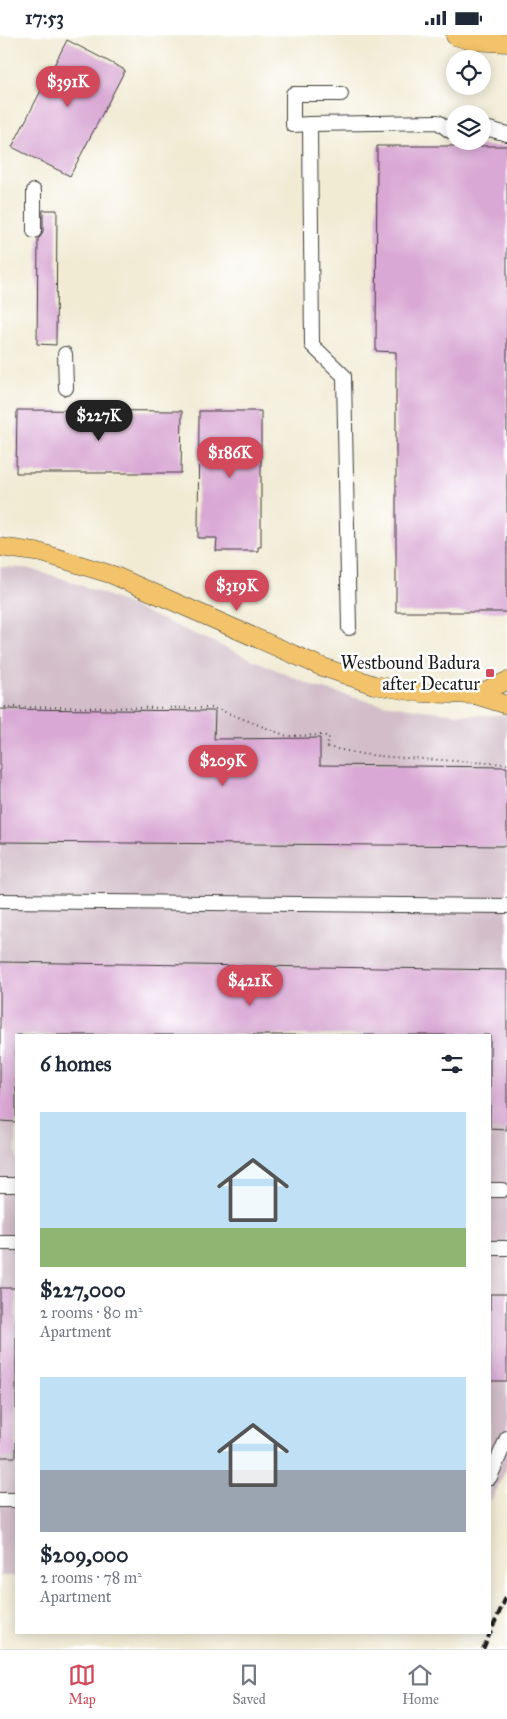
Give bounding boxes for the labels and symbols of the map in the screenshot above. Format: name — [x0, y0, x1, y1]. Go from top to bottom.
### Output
pin: $391K — [33, 65, 103, 108]
pin: $227K — [64, 399, 134, 442]
pin: $186K — [195, 437, 265, 479]
pin: $319K — [202, 569, 272, 612]
place label: Westbound Badura after Decatur — [341, 652, 480, 695]
marker: Westbound Badura after Decatur — [484, 667, 496, 679]
pin: $209K — [188, 745, 258, 787]
pin: $421K — [215, 965, 285, 1007]

